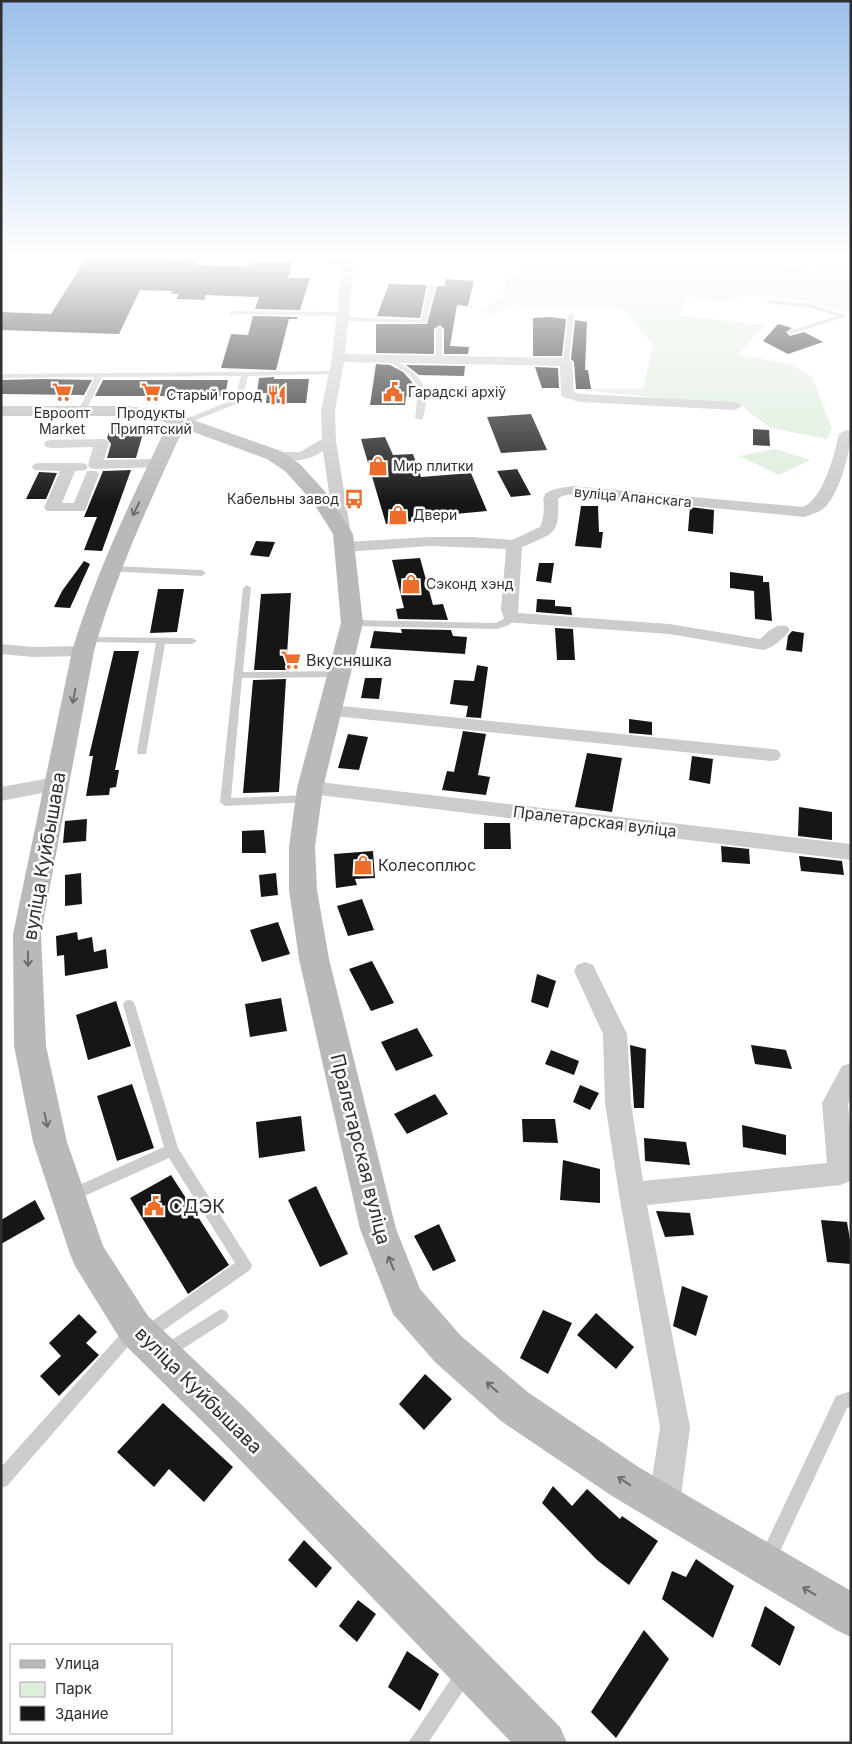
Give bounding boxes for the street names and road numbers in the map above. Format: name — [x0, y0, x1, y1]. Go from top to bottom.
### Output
street label: вуліца Апанскага — [573, 483, 693, 510]
street label: вуліца Куйбышава — [18, 770, 71, 942]
street label: Пралетарская вуліца — [512, 801, 678, 841]
street label: Пралетарская вуліца — [326, 1051, 395, 1247]
street label: вуліца Куйбышава — [130, 1322, 267, 1459]

